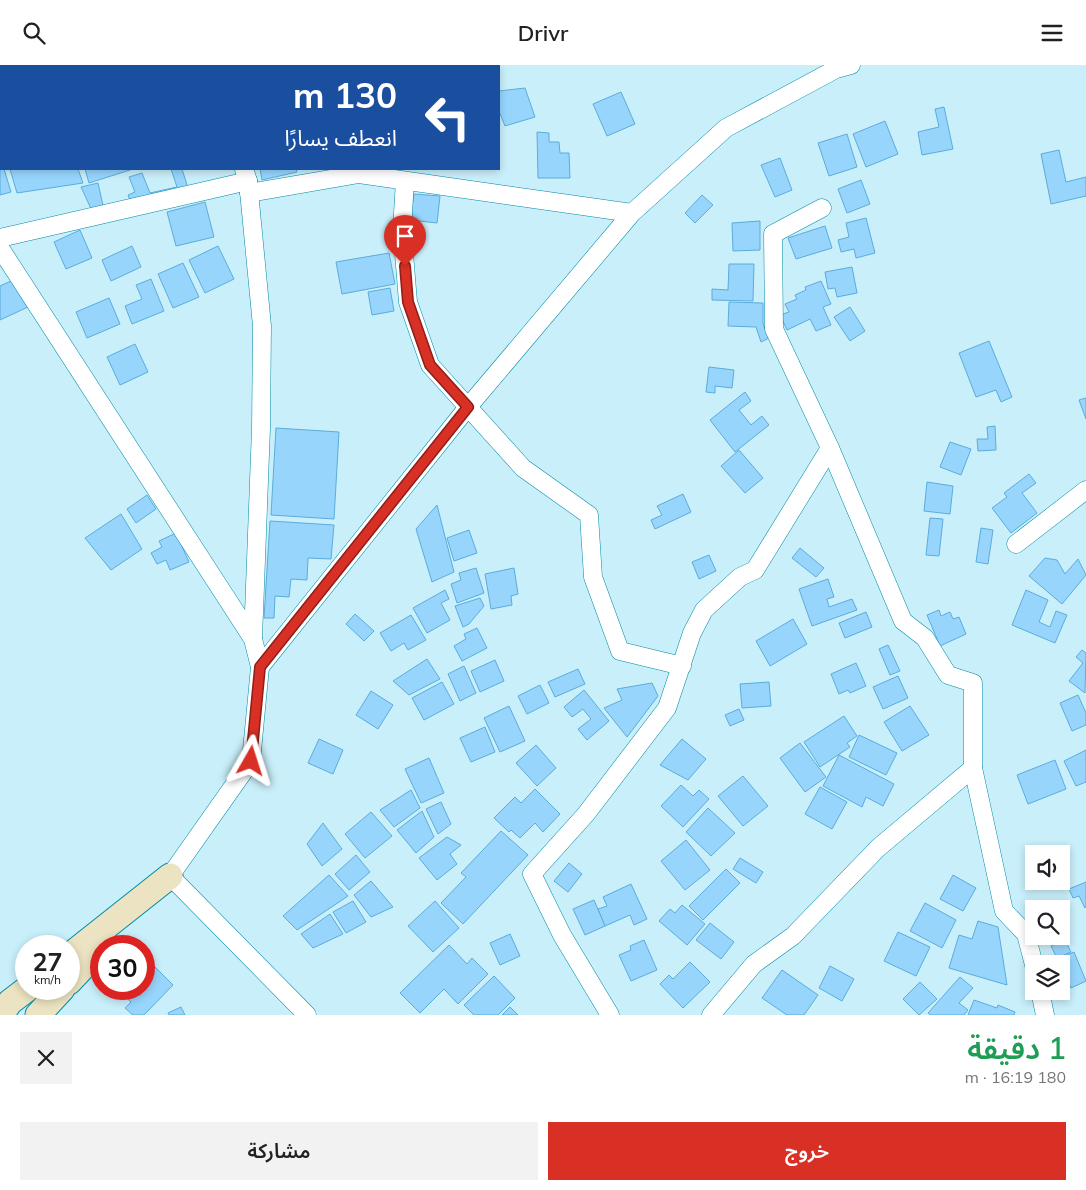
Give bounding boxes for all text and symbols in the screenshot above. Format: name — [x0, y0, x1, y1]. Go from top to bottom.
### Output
icon: search — [20, 19, 48, 47]
text: Drivr — [518, 19, 568, 47]
icon: menu — [1038, 19, 1066, 47]
text: 130 m — [293, 73, 397, 117]
icon: left — [415, 85, 480, 150]
text: انعطف يسارًا — [284, 124, 397, 152]
pin — [384, 215, 426, 266]
icon: arrive — [391, 222, 419, 250]
position arrow — [224, 734, 276, 786]
map controls — [1025, 845, 1070, 1000]
button: sound — [1025, 845, 1070, 890]
button: search — [1025, 900, 1070, 945]
speed limit sign: 30 — [90, 935, 155, 1000]
text: 27 — [32, 946, 63, 977]
button: layers — [1025, 955, 1070, 1000]
text: km/h — [34, 972, 61, 987]
text: 1 دقيقة — [967, 1029, 1066, 1067]
button: close — [20, 1032, 72, 1084]
text: 180 m · 16:19 — [965, 1067, 1066, 1087]
button: مشاركة — [20, 1122, 538, 1180]
button: خروج — [548, 1122, 1066, 1180]

